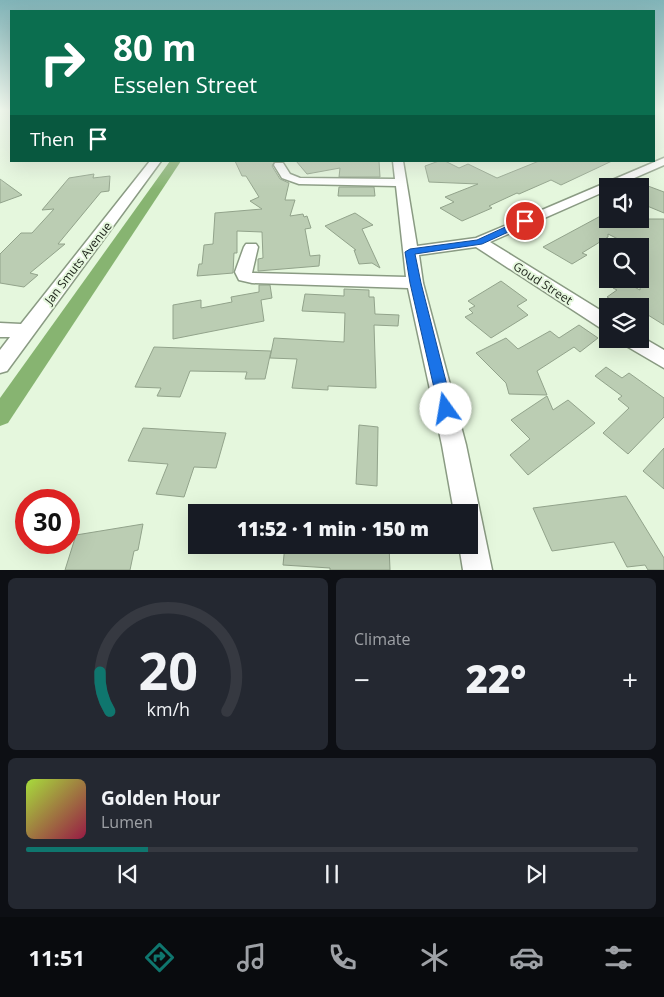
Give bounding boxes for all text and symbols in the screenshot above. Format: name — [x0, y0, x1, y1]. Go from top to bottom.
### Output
text: 80 m — [113, 24, 196, 71]
icon: right — [30, 30, 95, 95]
text: Esselen Street — [113, 69, 257, 99]
icon: arrive — [84, 125, 112, 153]
text: Then — [30, 126, 74, 152]
map controls — [599, 178, 649, 348]
button: sound — [599, 178, 649, 228]
pin — [504, 200, 546, 242]
icon: arrive — [511, 207, 539, 235]
street label: Jan Smuts Avenue — [40, 218, 116, 309]
button: search — [599, 238, 649, 288]
street label: Goud Street — [510, 258, 576, 308]
button: layers — [599, 298, 649, 348]
position arrow — [419, 382, 471, 434]
speed limit sign: 30 — [15, 489, 80, 554]
text: 11:52 · 1 min · 150 m — [237, 516, 429, 542]
text: Climate — [354, 628, 411, 650]
text: 20 — [138, 634, 198, 705]
text: 22° — [466, 652, 526, 704]
text: − — [354, 660, 370, 698]
text: + — [622, 660, 638, 698]
text: km/h — [146, 697, 190, 721]
text: Golden Hour — [101, 785, 220, 811]
text: Lumen — [101, 811, 153, 833]
icon: previous — [114, 860, 142, 888]
icon: pause — [318, 860, 346, 888]
icon: next — [522, 860, 550, 888]
icon: directions — [142, 940, 177, 975]
icon: music — [234, 940, 269, 975]
icon: phone — [325, 940, 360, 975]
icon: climate — [417, 940, 452, 975]
icon: car — [509, 940, 544, 975]
icon: filters — [601, 940, 636, 975]
text: 11:51 — [28, 942, 85, 972]

